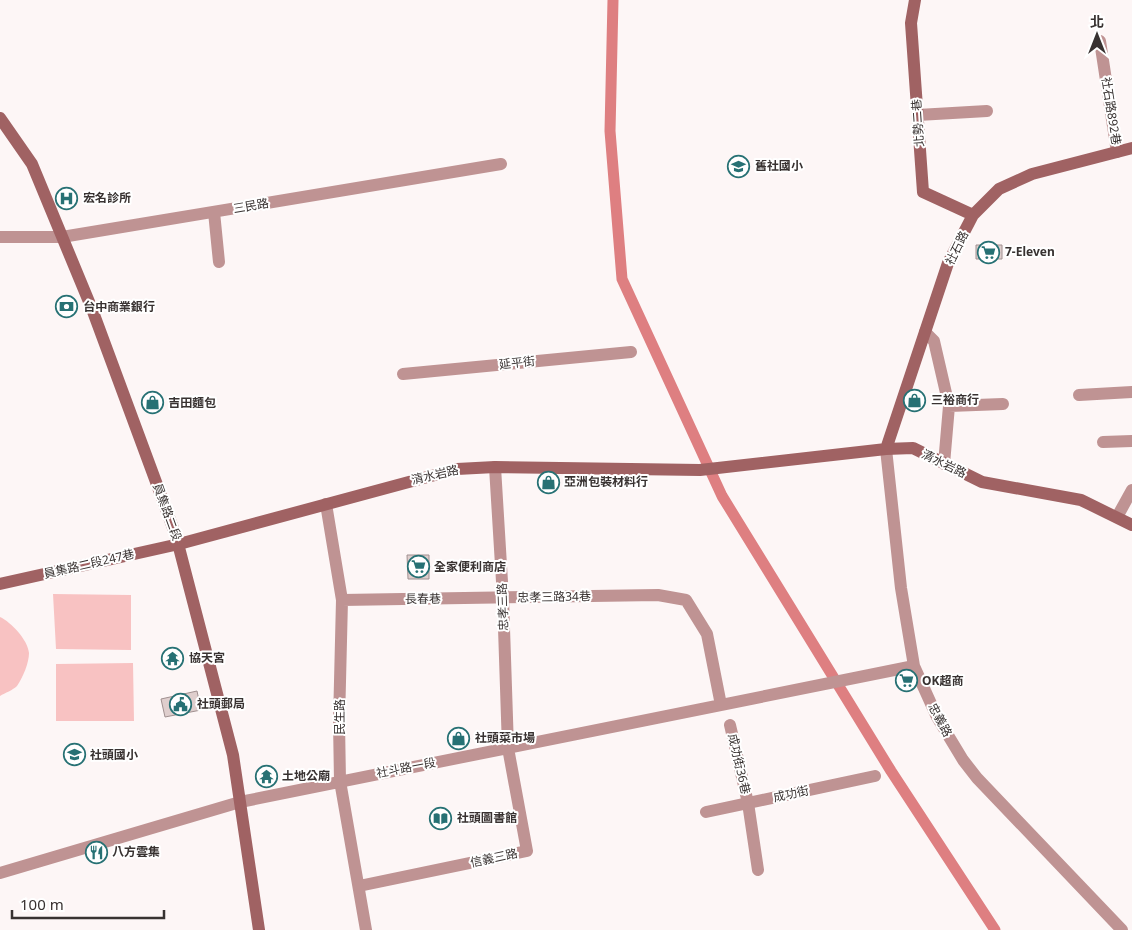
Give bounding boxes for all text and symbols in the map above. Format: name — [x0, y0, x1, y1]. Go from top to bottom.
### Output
north arrow — [1072, 10, 1122, 60]
text: 北 — [1090, 12, 1104, 31]
street label: 社石路892巷 — [1098, 76, 1125, 146]
street label: 北勢二巷 — [907, 98, 928, 148]
school or university icon: 舊社國小 — [727, 154, 751, 178]
place label: 舊社國小 — [755, 157, 803, 174]
hospital icon: 宏名診所 — [55, 186, 79, 210]
place label: 宏名診所 — [83, 189, 131, 206]
street label: 三民路 — [232, 194, 270, 217]
street label: 社石路 — [941, 228, 972, 268]
supermarket icon: 7-Eleven — [977, 240, 1001, 264]
place label: 7-Eleven — [1005, 243, 1055, 260]
bank icon: 台中商業銀行 — [55, 295, 79, 319]
place label: 台中商業銀行 — [83, 298, 155, 315]
street label: 延平街 — [498, 352, 536, 373]
shop icon: 三裕商行 — [903, 388, 927, 412]
shop icon: 吉田麵包 — [140, 391, 164, 415]
place label: 三裕商行 — [931, 391, 979, 408]
place label: 吉田麵包 — [168, 394, 216, 411]
street label: 清水岩路 — [919, 445, 970, 482]
street label: 清水岩路 — [410, 461, 460, 488]
shop icon: 亞洲包裝材料行 — [536, 470, 560, 494]
place label: 亞洲包裝材料行 — [564, 473, 648, 490]
street label: 員集路二段 — [149, 481, 186, 543]
street label: 員集路二段247巷 — [42, 545, 136, 582]
supermarket icon: 全家便利商店 — [406, 555, 430, 579]
place label: 全家便利商店 — [434, 558, 506, 575]
street label: 忠孝三路 — [493, 583, 512, 631]
street label: 忠孝三路34巷 — [517, 587, 591, 606]
street label: 長春巷 — [405, 590, 441, 607]
temple icon: 協天宮 — [161, 646, 185, 670]
place label: 協天宮 — [189, 649, 225, 666]
supermarket icon: OK超商 — [894, 669, 918, 693]
place label: OK超商 — [922, 672, 963, 689]
public building icon: 社頭郵局 — [169, 692, 193, 716]
place label: 社頭郵局 — [197, 695, 245, 712]
street label: 民生路 — [331, 699, 348, 735]
street label: 忠義路 — [924, 700, 956, 740]
shop icon: 社頭菜市場 — [447, 726, 471, 750]
place label: 社頭菜市場 — [475, 729, 535, 746]
street label: 成功街36巷 — [724, 732, 755, 796]
school or university icon: 社頭國小 — [62, 743, 86, 767]
place label: 社頭國小 — [90, 746, 138, 763]
street label: 社斗路一段 — [375, 753, 437, 782]
temple icon: 土地公廟 — [254, 764, 278, 788]
place label: 土地公廟 — [282, 767, 330, 784]
street label: 成功街 — [772, 781, 810, 806]
library icon: 社頭圖書館 — [429, 806, 453, 830]
place label: 社頭圖書館 — [457, 809, 517, 826]
restaurant icon: 八方雲集 — [84, 840, 108, 864]
place label: 八方雲集 — [112, 843, 160, 860]
street label: 信義三路 — [469, 844, 519, 871]
scale bar — [12, 888, 165, 920]
text: 100 m — [20, 894, 64, 914]

